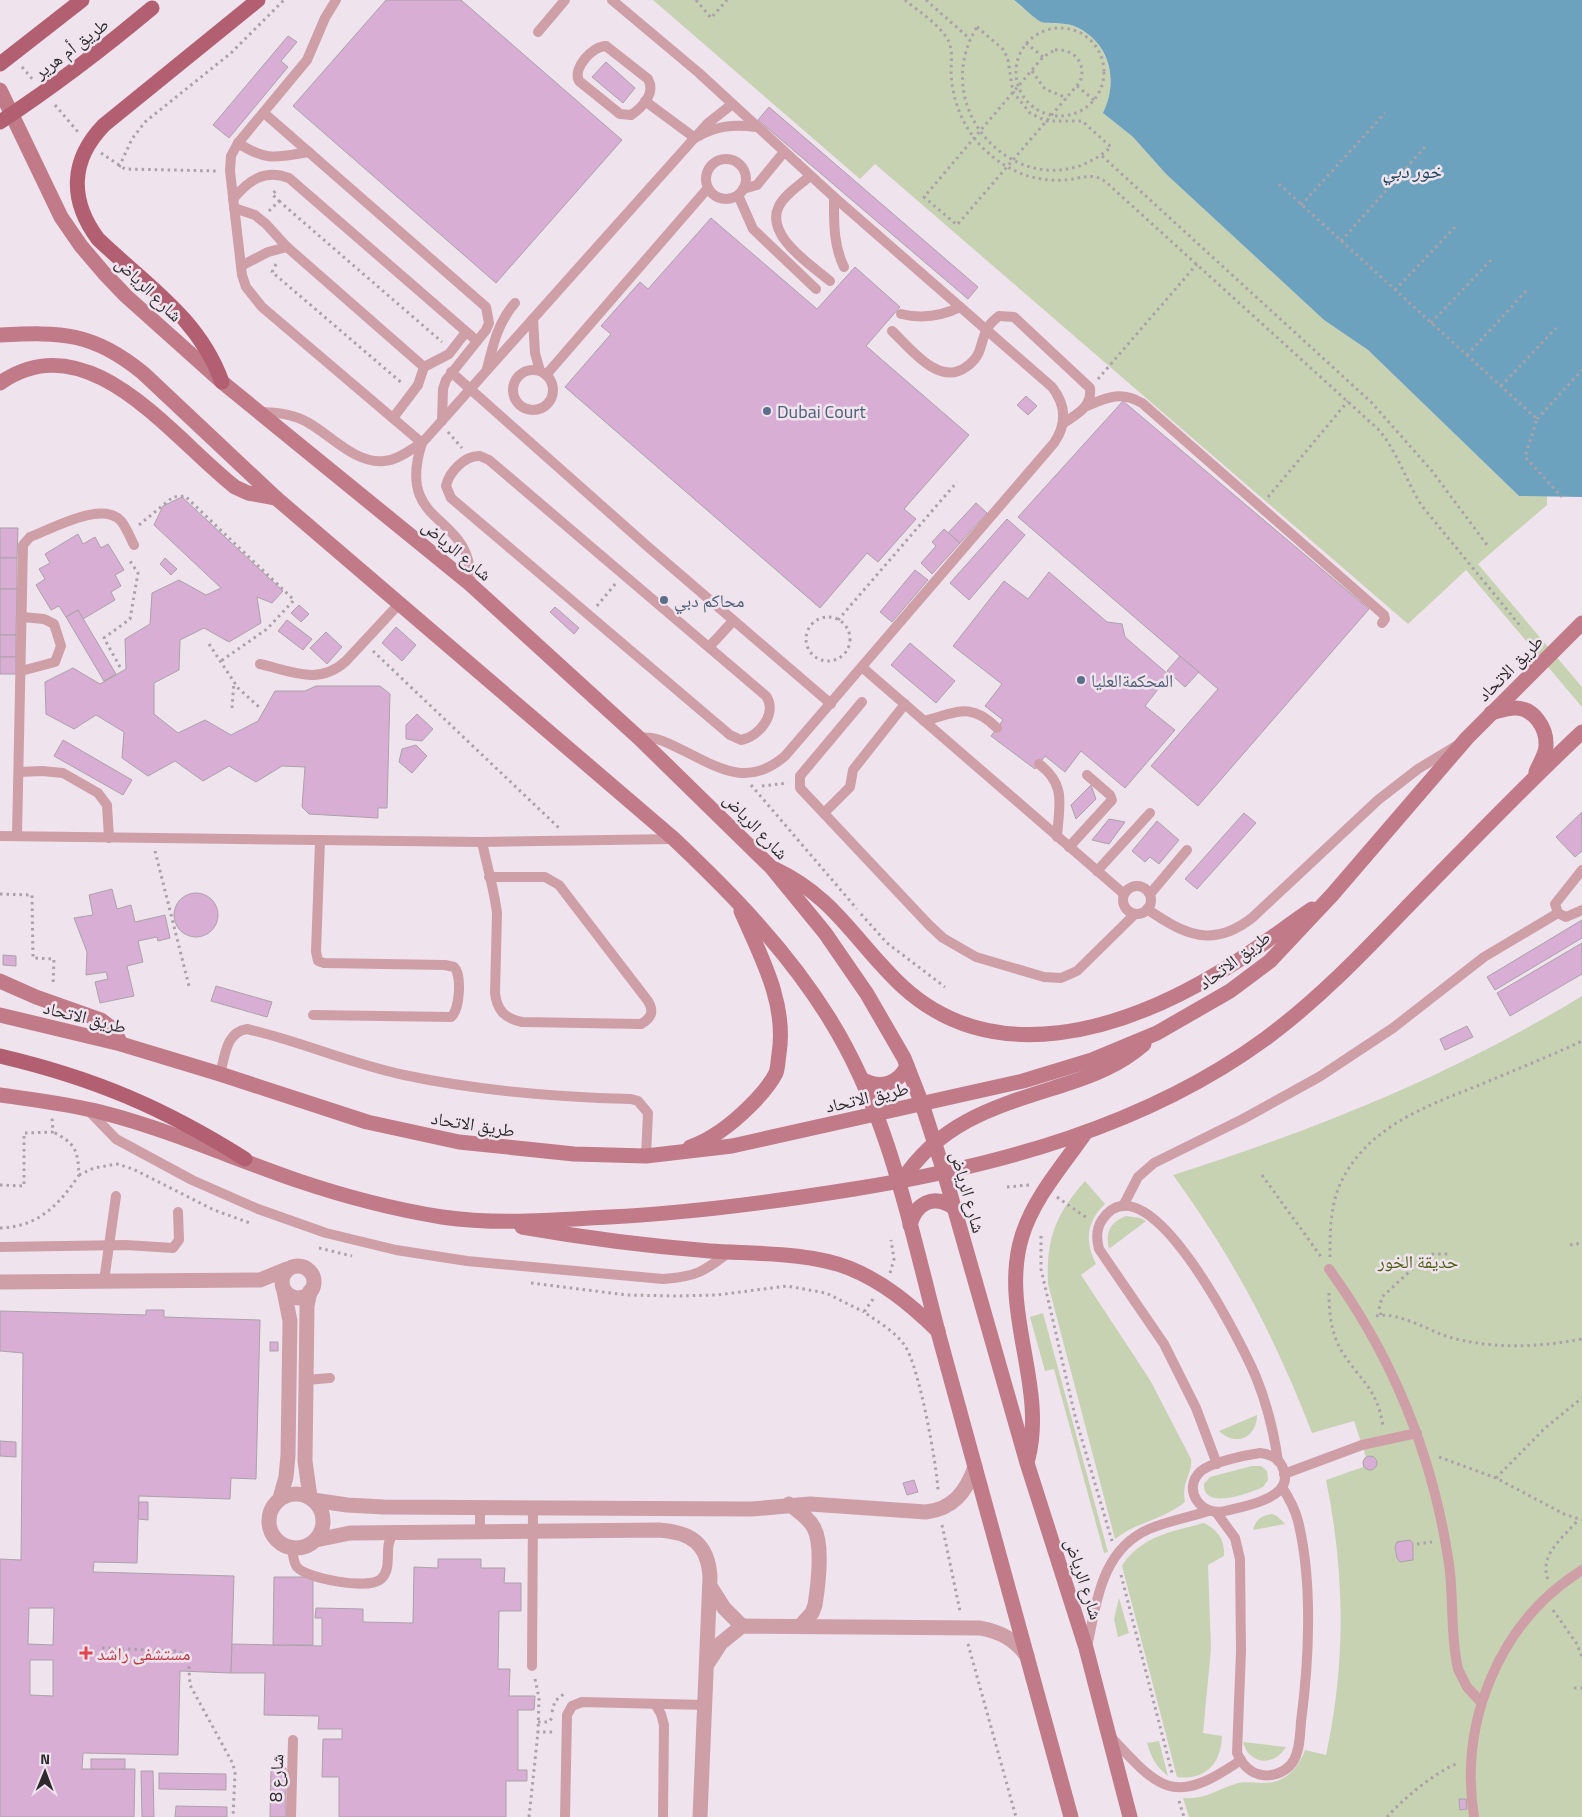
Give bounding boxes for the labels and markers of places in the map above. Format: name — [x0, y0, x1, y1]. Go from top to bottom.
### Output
place label: Dubai Court — [777, 398, 866, 425]
marker: Dubai Court — [761, 405, 773, 417]
place label: محاكم دبي — [674, 587, 744, 615]
marker: محاكم دبي — [658, 594, 670, 606]
place label: المحكمةالعليا — [1091, 667, 1173, 694]
marker: المحكمةالعليا — [1075, 674, 1087, 686]
place label: مستشفى راشد — [97, 1640, 190, 1667]
marker: مستشفى راشد — [79, 1646, 93, 1660]

